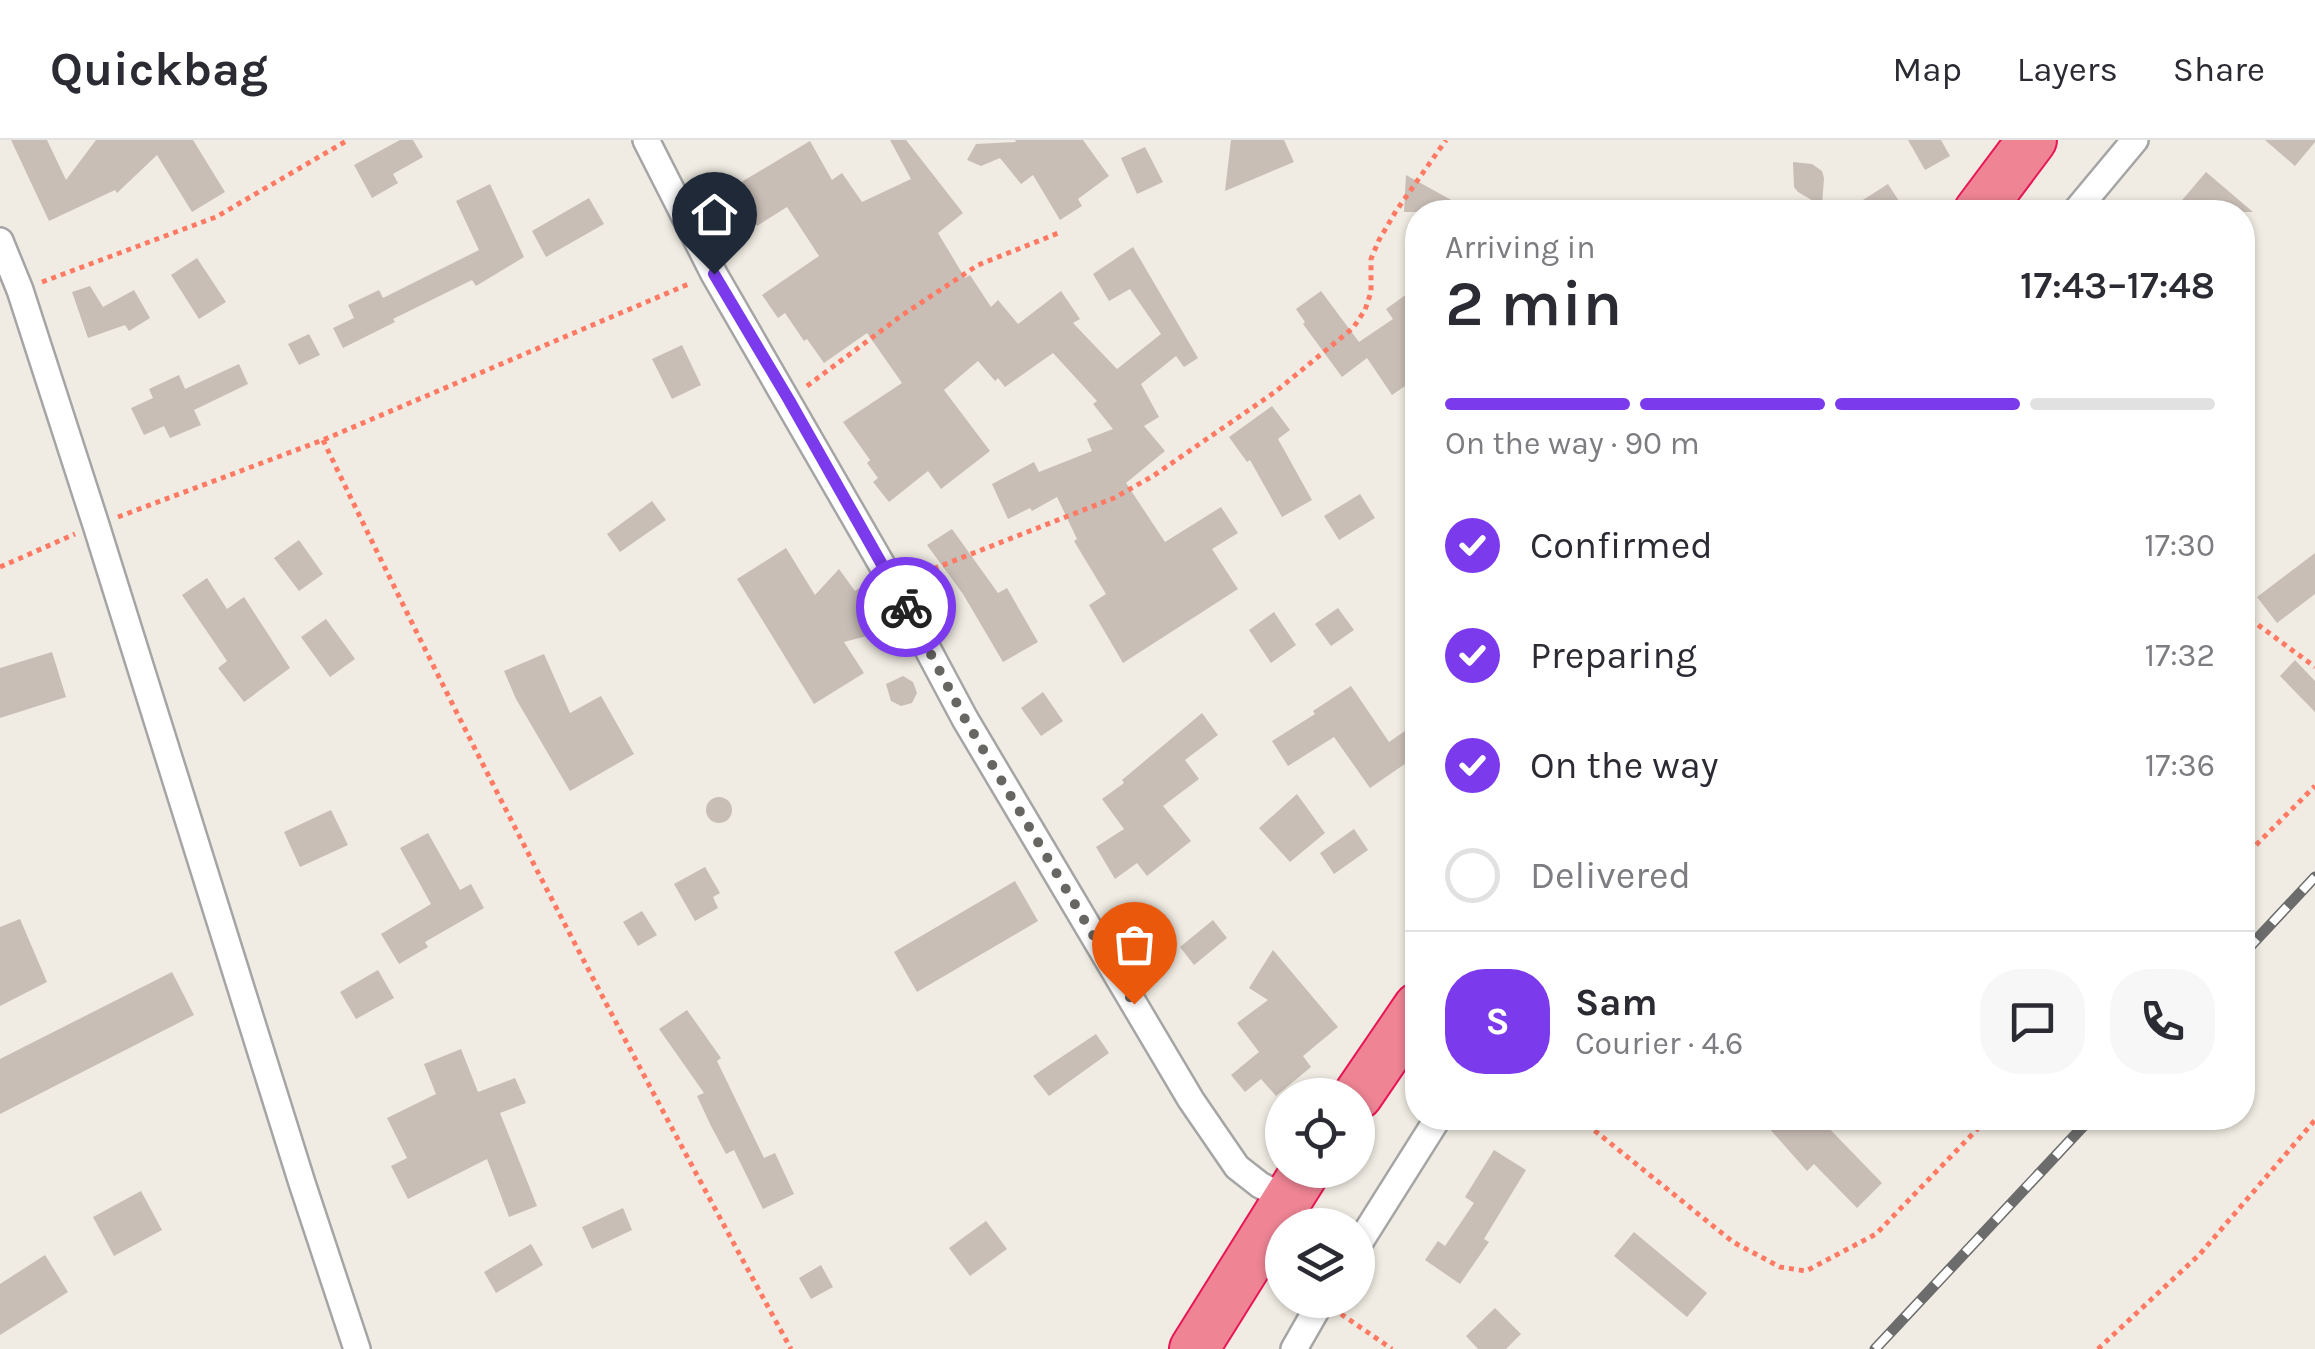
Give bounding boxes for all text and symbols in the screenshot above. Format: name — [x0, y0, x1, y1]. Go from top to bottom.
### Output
text: Quickbag — [50, 41, 268, 97]
text: Map — [1892, 49, 1962, 90]
text: Layers — [2017, 49, 2118, 90]
text: Share — [2173, 49, 2265, 90]
pin — [672, 172, 757, 275]
icon: home — [687, 187, 742, 242]
text: Arriving in — [1445, 229, 1596, 266]
text: 17:43–17:48 — [2020, 263, 2215, 308]
text: 2 min — [1445, 265, 1622, 341]
text: On the way · 90 m — [1445, 425, 1700, 462]
icon: check — [1445, 518, 1500, 573]
text: Confirmed — [1530, 523, 1713, 568]
text: 17:30 — [2144, 527, 2215, 564]
courier — [856, 557, 956, 657]
icon: bike — [879, 580, 934, 635]
icon: check — [1445, 628, 1500, 683]
text: Preparing — [1530, 633, 1697, 678]
text: 17:32 — [2145, 637, 2215, 674]
icon: check — [1445, 738, 1500, 793]
text: On the way — [1530, 743, 1718, 788]
text: 17:36 — [2145, 747, 2215, 784]
text: Delivered — [1530, 853, 1691, 898]
pin — [1092, 902, 1177, 1005]
icon: bag — [1107, 917, 1162, 972]
button: chat — [1980, 969, 2085, 1074]
button: phone — [2110, 969, 2215, 1074]
text: Sam — [1575, 980, 1658, 1025]
text: S — [1485, 999, 1510, 1044]
text: Courier · 4.6 — [1575, 1025, 1743, 1062]
map controls — [1265, 1078, 1375, 1318]
button: locate — [1265, 1078, 1375, 1188]
button: layers — [1265, 1208, 1375, 1318]

